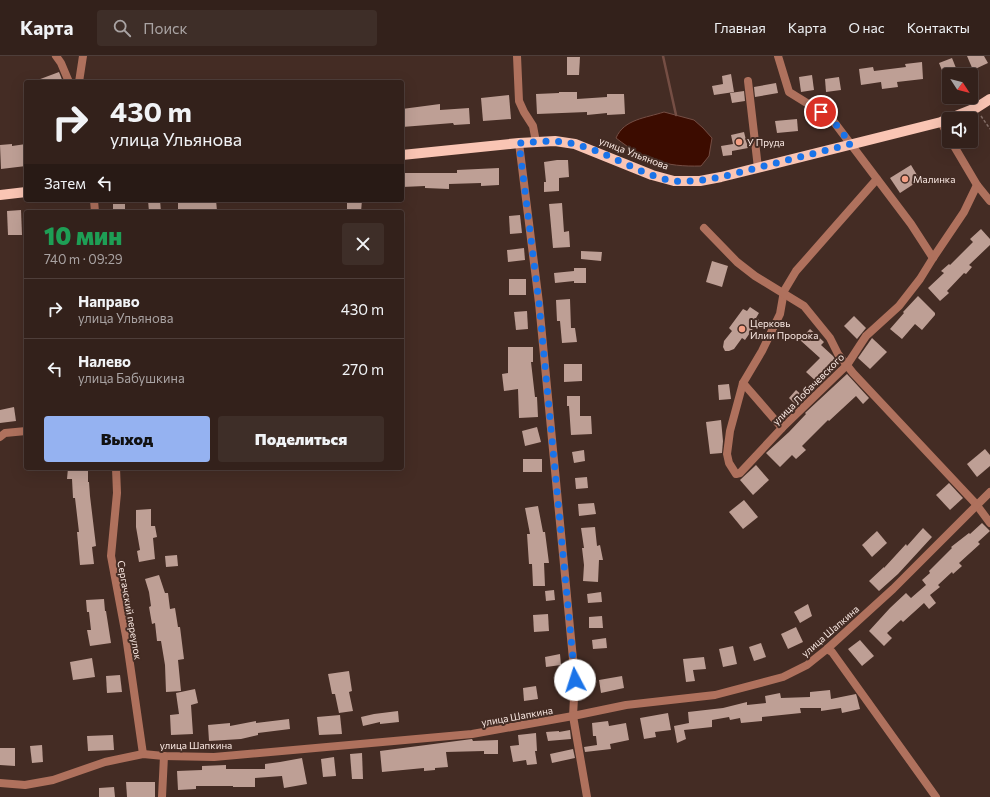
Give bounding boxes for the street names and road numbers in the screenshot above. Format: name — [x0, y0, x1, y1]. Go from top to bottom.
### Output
street label: улица Ульянова — [598, 134, 670, 172]
street label: улица Лобачевского — [770, 351, 846, 427]
street label: Сергачский переулок — [115, 559, 145, 661]
street label: улица Шапкина — [799, 603, 861, 659]
street label: улица Шапкина — [480, 704, 554, 728]
street label: улица Шапкина — [160, 739, 232, 751]

